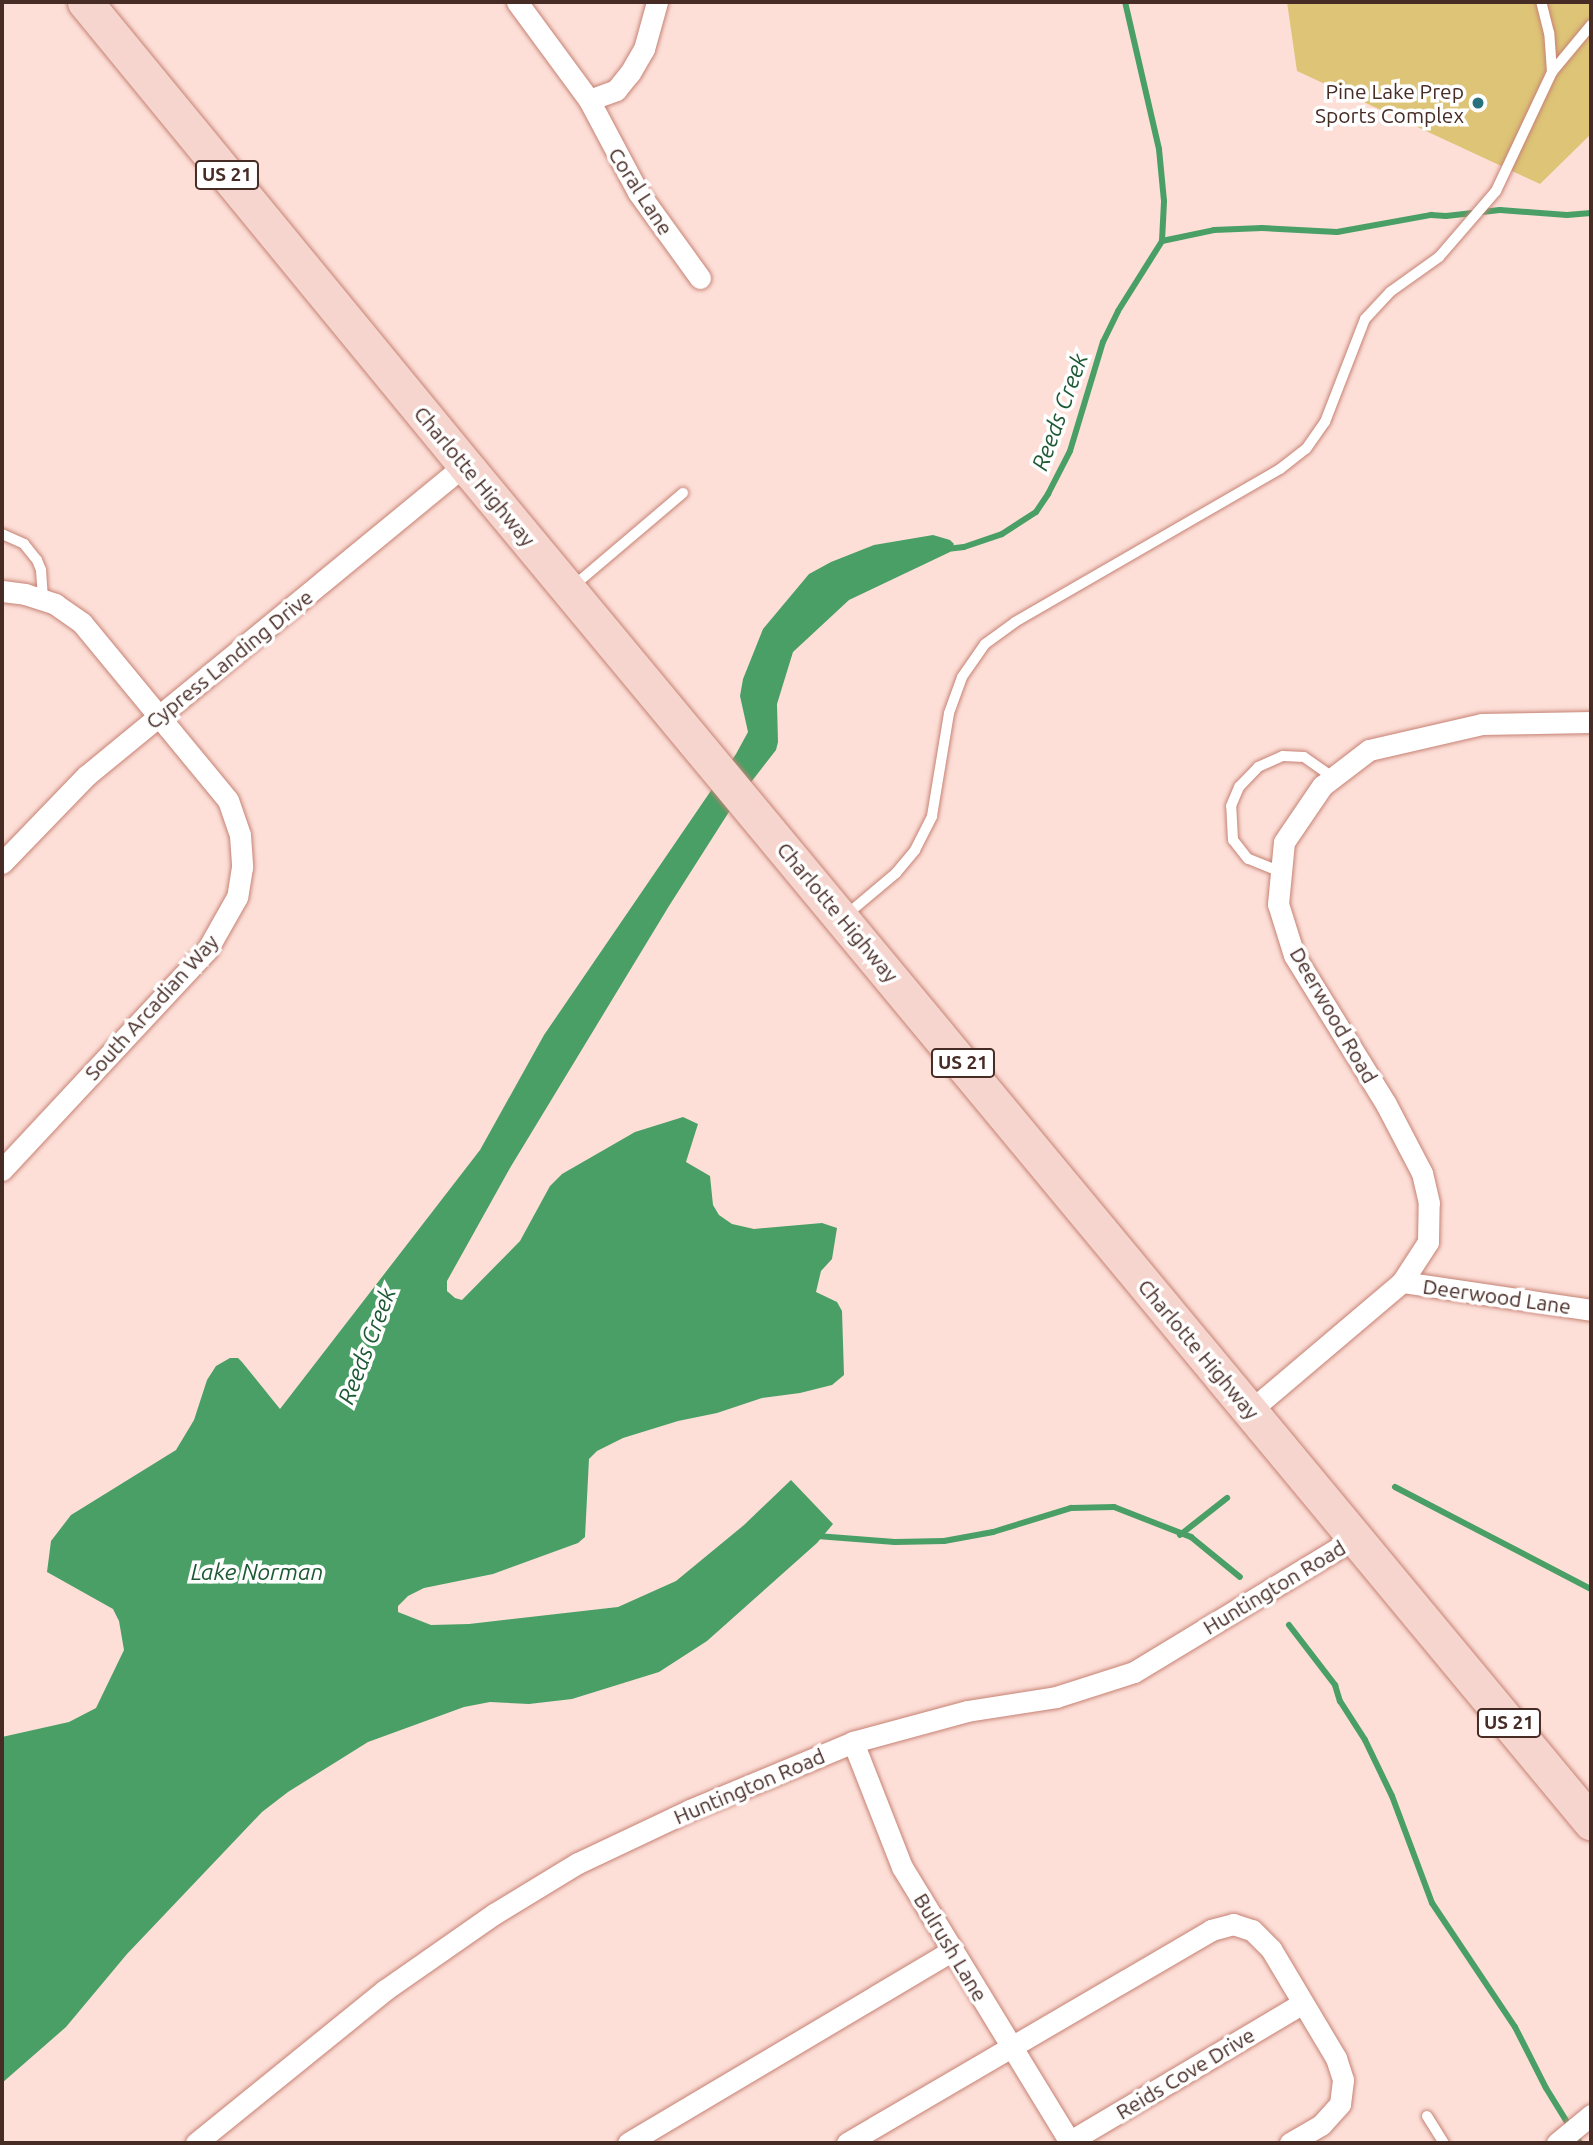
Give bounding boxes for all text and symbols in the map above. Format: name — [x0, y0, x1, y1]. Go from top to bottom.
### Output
place label: Pine Lake Prep Sports Complex — [1315, 78, 1464, 128]
marker: Pine Lake Prep Sports Complex — [1470, 95, 1486, 111]
street label: Coral Lane — [603, 143, 679, 239]
road number: US 21 — [194, 160, 260, 190]
water label: Reeds Creek — [1026, 350, 1094, 474]
street label: Charlotte Highway — [409, 401, 541, 551]
street label: Cypress Landing Drive — [141, 584, 317, 734]
street label: Charlotte Highway — [772, 837, 904, 987]
street label: South Arcadian Way — [79, 929, 223, 1085]
street label: Deerwood Road — [1285, 943, 1383, 1087]
road number: US 21 — [930, 1048, 996, 1078]
street label: Deerwood Lane — [1421, 1273, 1573, 1319]
street label: Charlotte Highway — [1133, 1274, 1265, 1424]
water label: Reeds Creek — [332, 1284, 402, 1408]
street label: Huntington Road — [1198, 1535, 1350, 1639]
water label: Lake Norman — [191, 1558, 323, 1586]
road number: US 21 — [1476, 1708, 1542, 1738]
street label: Huntington Road — [670, 1743, 828, 1829]
street label: Bulrush Lane — [909, 1888, 993, 2006]
street label: Reids Cove Drive — [1111, 2022, 1259, 2124]

